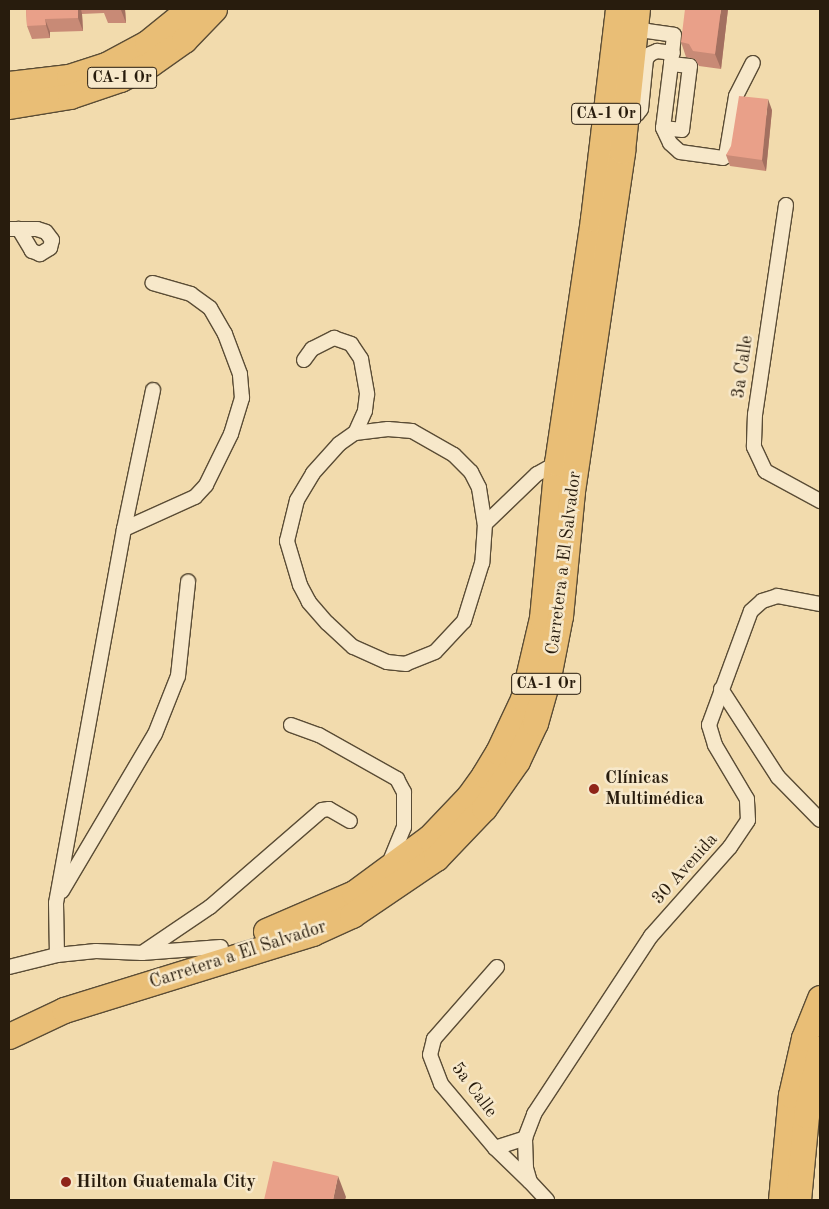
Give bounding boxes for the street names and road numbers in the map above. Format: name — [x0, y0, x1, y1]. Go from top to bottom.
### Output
road number: CA-1 Or — [87, 64, 157, 92]
road number: CA-1 Or — [571, 100, 641, 128]
street label: 3a Calle — [728, 334, 758, 400]
street label: Carretera a El Salvador — [542, 470, 586, 656]
road number: CA-1 Or — [511, 671, 581, 698]
street label: 30 Avenida — [647, 829, 723, 909]
street label: Carretera a El Salvador — [147, 916, 329, 994]
street label: 5a Calle — [446, 1058, 502, 1122]

